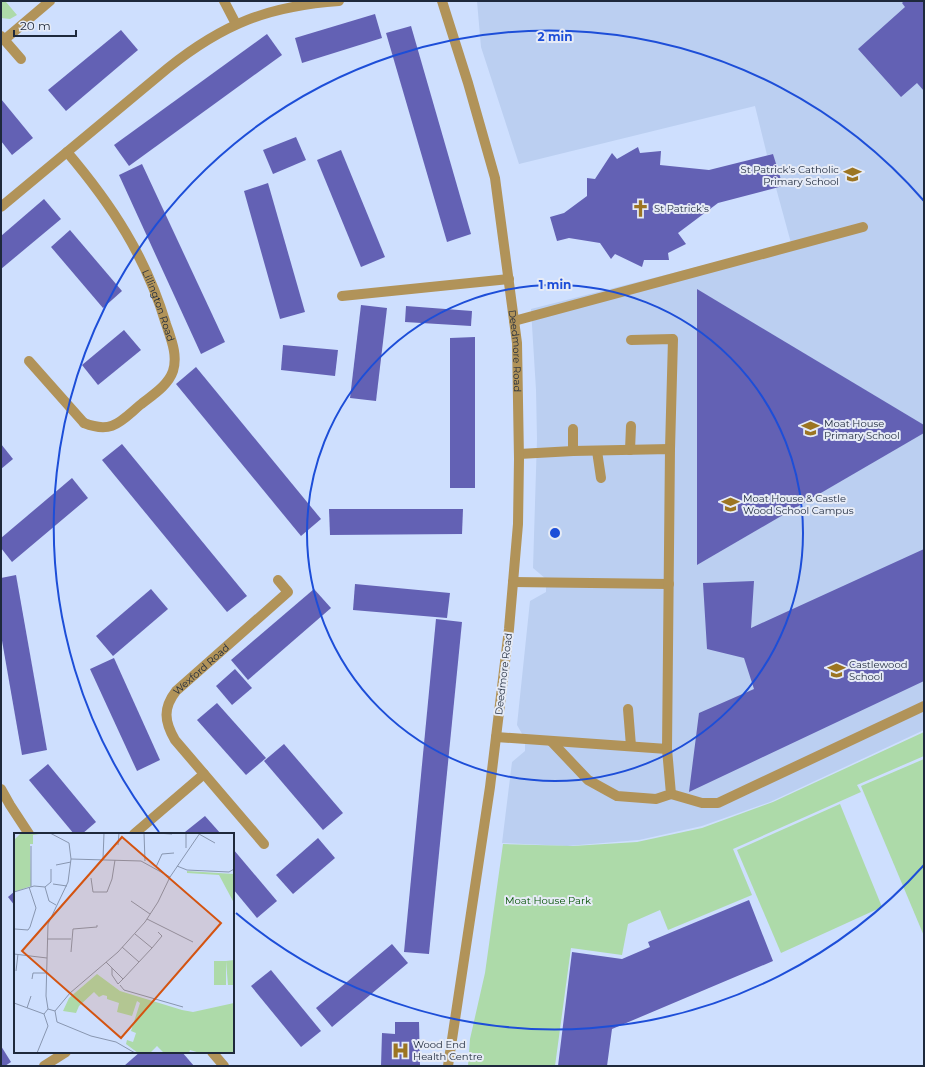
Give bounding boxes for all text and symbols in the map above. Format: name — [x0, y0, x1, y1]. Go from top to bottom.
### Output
scale bar — [14, 12, 76, 38]
text: 20 m — [20, 18, 51, 33]
text: 2 min — [538, 29, 572, 44]
place label: St Patrick's Catholic Primary School — [740, 163, 839, 188]
school or university icon: St Patrick's Catholic Primary School — [842, 165, 862, 185]
church icon: St Patrick's — [631, 198, 651, 218]
place label: St Patrick's — [654, 202, 709, 215]
street label: Lillington Road — [139, 267, 177, 343]
text: 1 min — [539, 277, 571, 292]
street label: Deedmore Road — [506, 309, 524, 392]
place label: Moat House Primary School — [824, 417, 900, 442]
school or university icon: Moat House Primary School — [801, 419, 821, 439]
place label: Moat House & Castle Wood School Campus — [743, 492, 854, 517]
school or university icon: Moat House & Castle Wood School Campus — [720, 494, 740, 514]
centre of rings — [548, 526, 562, 540]
street label: Deedmore Road — [492, 632, 515, 716]
street label: Wexford Road — [170, 641, 232, 698]
place label: Castlewood School — [849, 658, 907, 683]
school or university icon: Castlewood School — [826, 660, 846, 680]
inset map — [14, 833, 234, 1053]
park label: Moat House Park — [505, 894, 591, 907]
place label: Wood End Health Centre — [413, 1038, 483, 1063]
hospital icon: Wood End Health Centre — [390, 1040, 410, 1060]

